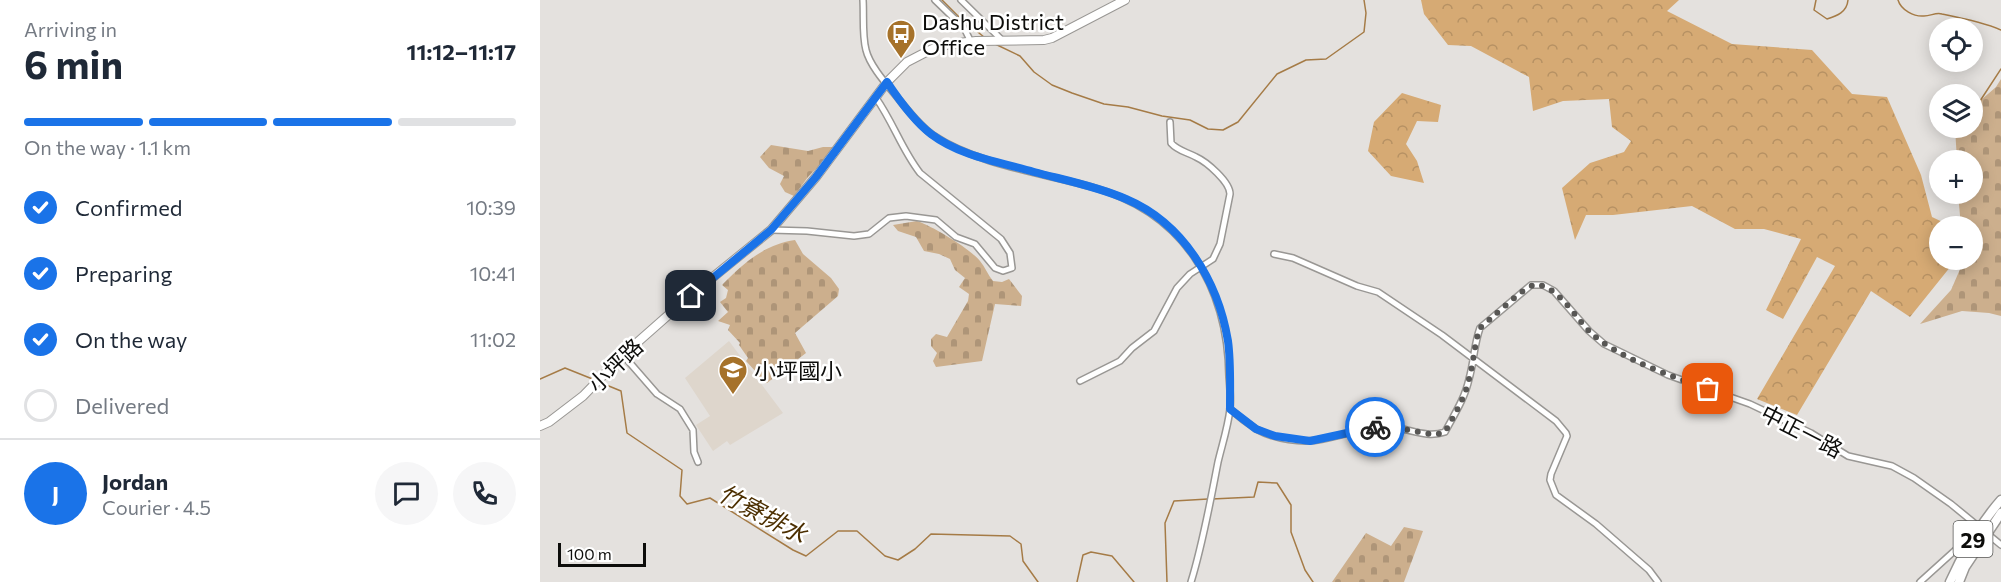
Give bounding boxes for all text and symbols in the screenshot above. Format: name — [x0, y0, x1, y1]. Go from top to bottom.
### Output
place label: Dashu District Office — [922, 8, 1064, 60]
text: Arriving in — [24, 17, 117, 41]
bus stop icon: Dashu District Office — [885, 18, 917, 60]
map controls — [1929, 18, 1983, 270]
button: locate — [1929, 18, 1983, 72]
text: 11:12–11:17 — [407, 38, 516, 65]
text: 6 min — [24, 39, 123, 87]
button: layers — [1929, 84, 1983, 138]
text: On the way · 1.1 km — [24, 135, 191, 159]
button: + — [1929, 150, 1983, 204]
icon: check — [24, 191, 57, 224]
text: Confirmed — [75, 194, 182, 221]
text: 10:39 — [466, 195, 516, 219]
button: − — [1929, 216, 1983, 270]
icon: check — [24, 257, 57, 290]
text: Preparing — [75, 260, 172, 287]
text: 10:41 — [470, 261, 516, 285]
pin — [665, 270, 716, 321]
icon: home — [674, 279, 707, 312]
icon: check — [24, 323, 57, 356]
text: On the way — [75, 326, 187, 353]
text: 11:02 — [470, 327, 516, 351]
street label: 小坪路 — [582, 332, 648, 398]
school or university icon: 小坪國小 — [717, 354, 749, 396]
place label: 小坪國小 — [754, 357, 842, 384]
pin — [1682, 363, 1733, 414]
icon: bag — [1691, 372, 1724, 405]
text: Delivered — [75, 392, 169, 419]
courier — [1345, 397, 1405, 457]
street label: 中正一路 — [1757, 399, 1847, 463]
icon: bike — [1359, 411, 1392, 444]
button: chat — [375, 462, 438, 525]
button: phone — [453, 462, 516, 525]
text: Jordan — [102, 468, 168, 495]
water label: 竹寮排水 — [714, 478, 813, 549]
text: J — [52, 480, 59, 507]
text: Courier · 4.5 — [102, 495, 211, 519]
road number: 29 — [1954, 521, 1992, 557]
scale bar — [558, 540, 646, 568]
text: 100 m — [567, 544, 612, 563]

